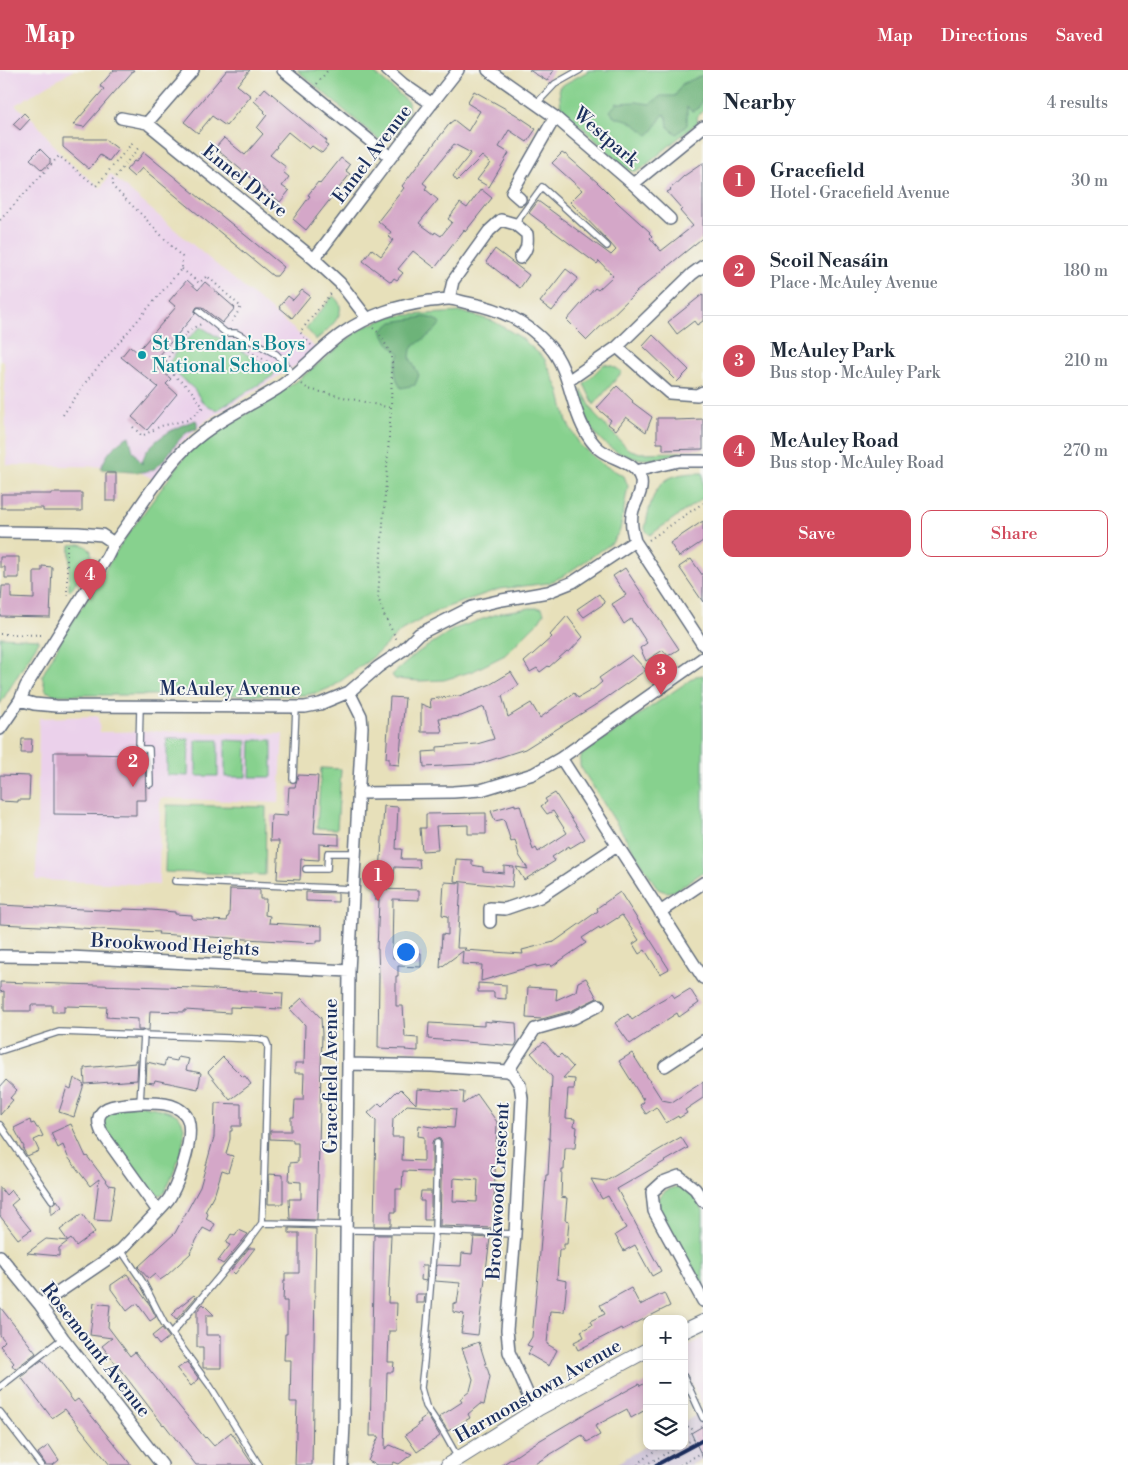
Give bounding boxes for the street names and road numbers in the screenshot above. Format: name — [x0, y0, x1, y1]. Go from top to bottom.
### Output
street label: Ennel Avenue — [327, 100, 417, 208]
street label: Westpark — [567, 101, 645, 173]
street label: Ennel Drive — [197, 139, 293, 223]
street label: McAuley Avenue — [159, 677, 301, 701]
street label: Brookwood Heights — [89, 929, 260, 961]
street label: Gracefield Avenue — [319, 998, 343, 1154]
street label: Brookwood Crescent — [481, 1101, 515, 1281]
street label: Rosemount Avenue — [36, 1278, 156, 1422]
street label: Harmonstown Avenue — [450, 1334, 626, 1448]

